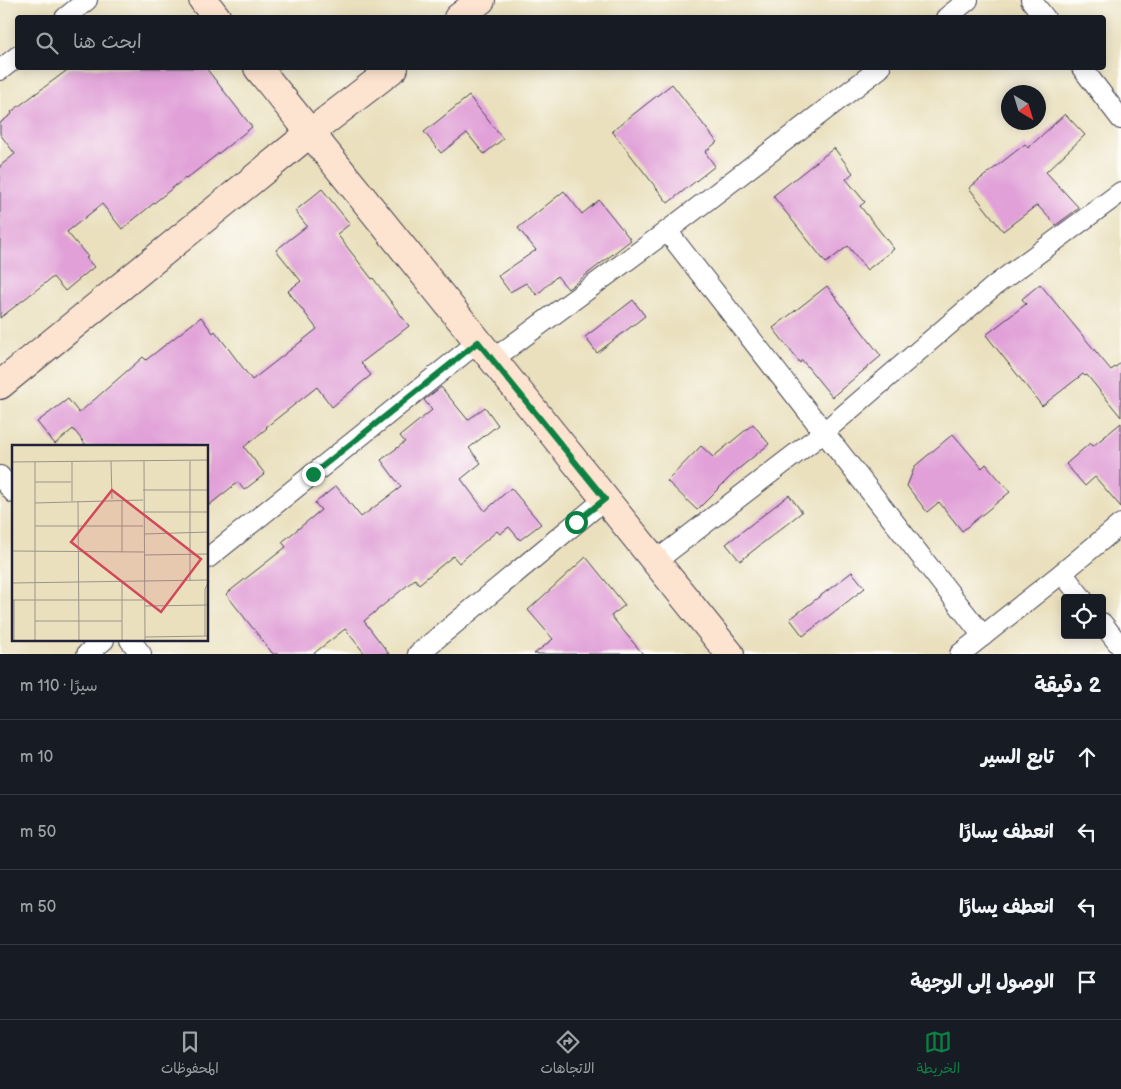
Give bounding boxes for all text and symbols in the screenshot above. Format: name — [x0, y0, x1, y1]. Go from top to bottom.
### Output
search box — [15, 15, 1106, 70]
icon: search — [33, 29, 61, 57]
text: ابحث هنا — [73, 31, 142, 54]
north arrow — [1001, 85, 1046, 130]
inset map — [12, 445, 209, 642]
route end — [302, 463, 325, 486]
route start — [565, 511, 588, 534]
map controls — [1061, 594, 1106, 639]
button: locate — [1061, 594, 1106, 639]
text: 2 دقيقة — [1034, 673, 1101, 698]
text: سيرًا · 110 m — [20, 677, 98, 696]
icon: ahead — [1073, 743, 1101, 771]
text: تابع السير — [981, 746, 1054, 769]
text: 10 m — [20, 748, 53, 767]
icon: left — [1073, 818, 1101, 846]
text: انعطف يسارًا — [959, 821, 1054, 844]
text: 50 m — [20, 823, 56, 842]
icon: left — [1073, 893, 1101, 921]
text: انعطف يسارًا — [959, 896, 1054, 919]
text: 50 m — [20, 898, 56, 917]
icon: arrive — [1073, 968, 1101, 996]
text: الوصول إلى الوجهة — [910, 971, 1054, 994]
tab: المحفوظات — [161, 1028, 219, 1081]
tab: الاتجاهات — [540, 1028, 595, 1081]
tab: الخريطة — [916, 1028, 960, 1081]

